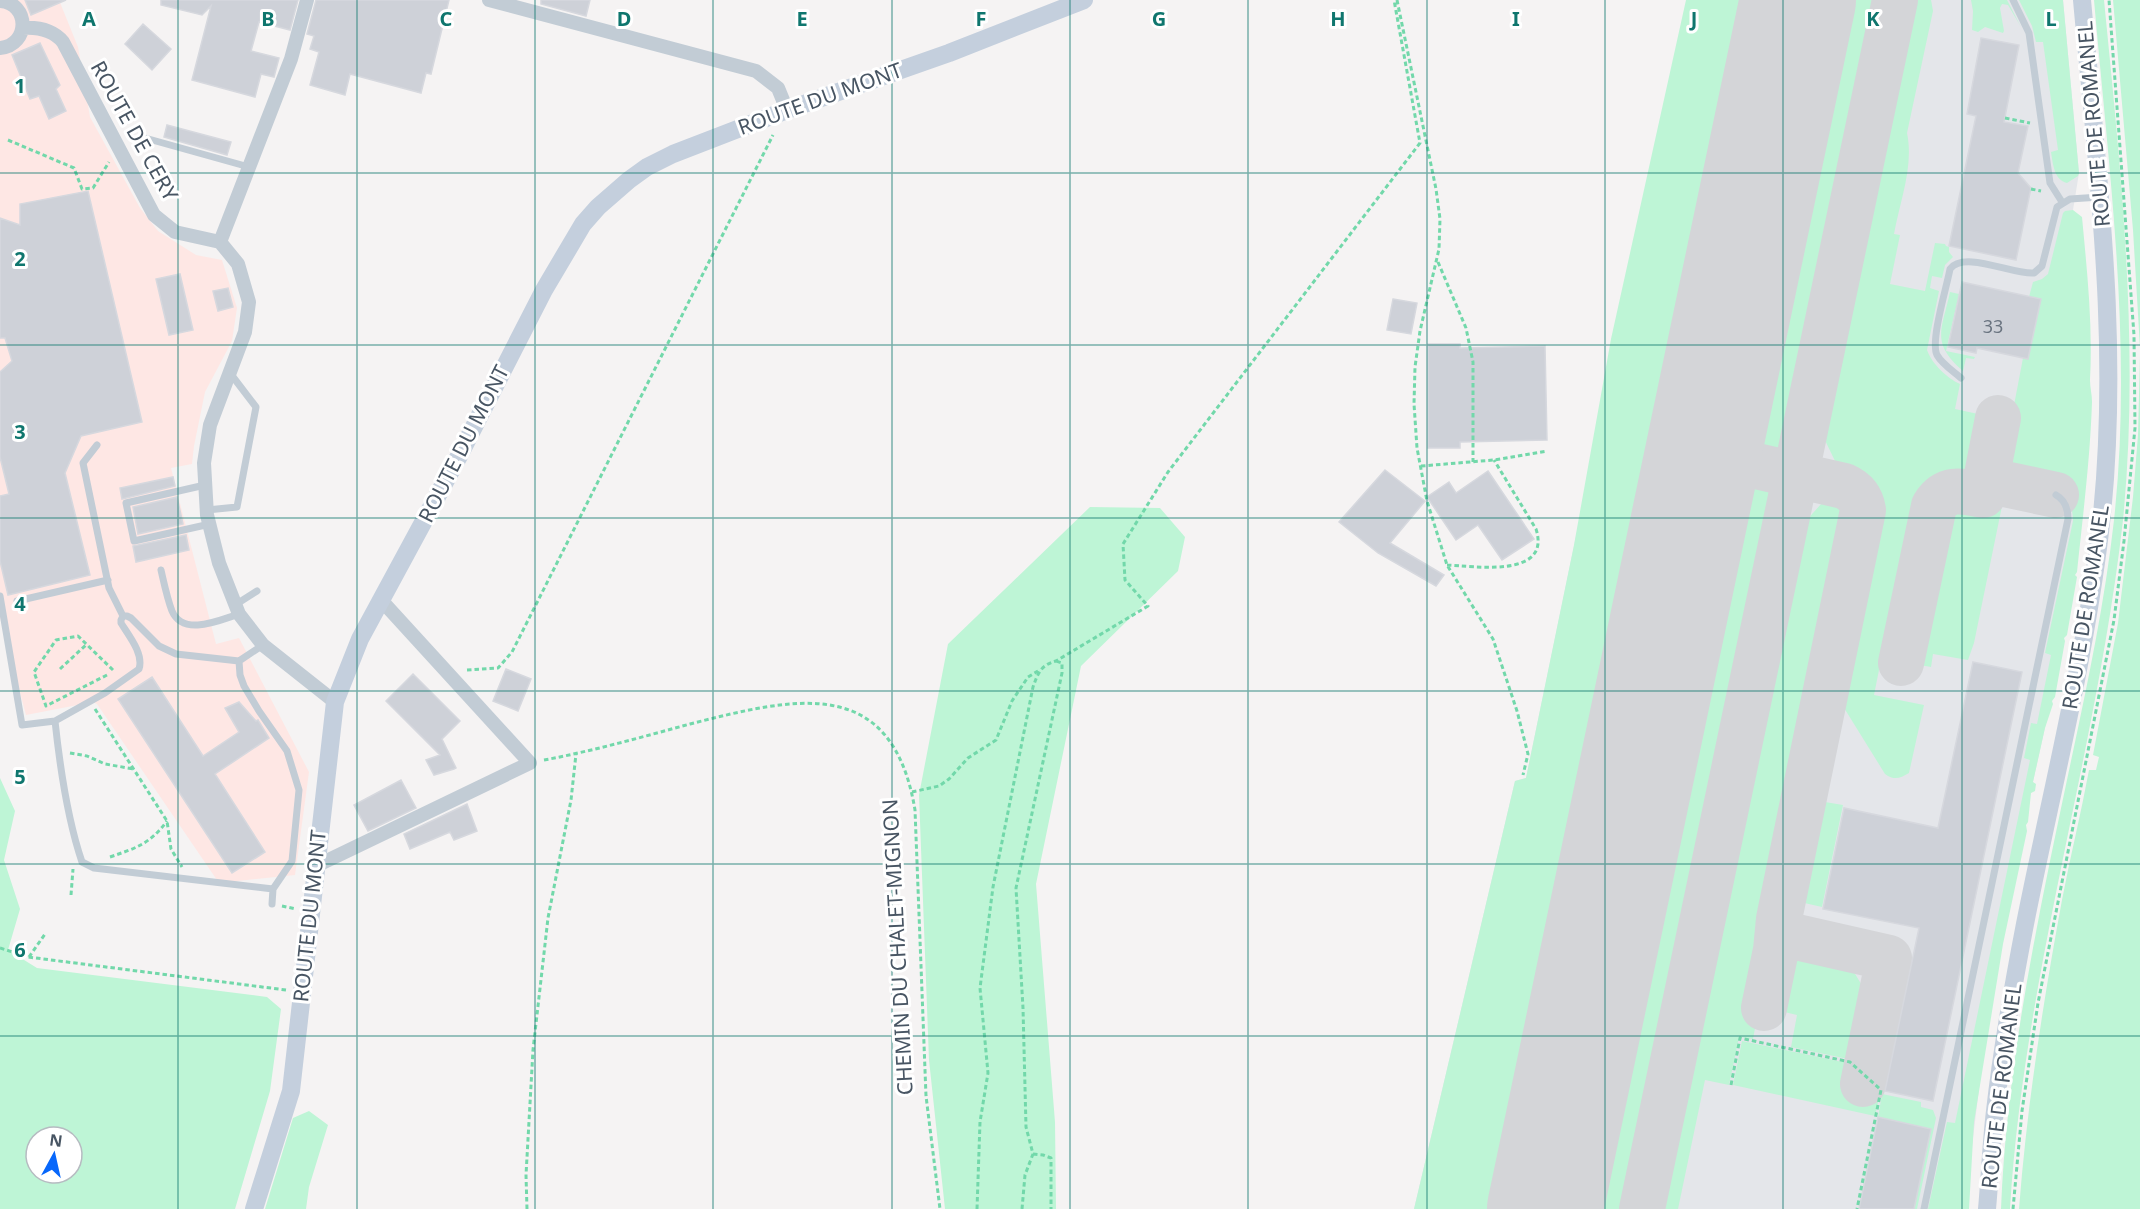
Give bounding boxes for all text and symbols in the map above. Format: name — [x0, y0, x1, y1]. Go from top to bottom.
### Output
text: A — [82, 5, 96, 32]
text: B — [261, 5, 275, 32]
text: C — [440, 5, 453, 32]
text: D — [617, 5, 631, 32]
text: E — [796, 5, 808, 32]
text: F — [976, 5, 986, 32]
text: G — [1152, 5, 1166, 32]
text: H — [1330, 5, 1346, 32]
text: I — [1512, 5, 1520, 32]
text: J — [1689, 5, 1697, 32]
text: K — [1866, 5, 1880, 32]
text: L — [2045, 5, 2057, 32]
street label: ROUTE DE ROMANEL — [2070, 20, 2116, 228]
street label: ROUTE DU MONT — [734, 55, 906, 141]
street label: ROUTE DE CERY — [85, 56, 185, 206]
text: 1 — [14, 72, 26, 99]
text: 2 — [14, 245, 26, 272]
house number: 33 — [1983, 314, 2003, 338]
street label: ROUTE DU MONT — [411, 360, 515, 527]
text: 3 — [14, 418, 26, 445]
street label: ROUTE DE ROMANEL — [2055, 503, 2115, 711]
text: 4 — [14, 590, 26, 617]
text: 5 — [14, 763, 26, 790]
street label: CHEMIN DU CHALET-MIGNON — [875, 798, 919, 1096]
street label: ROUTE DU MONT — [286, 828, 332, 1003]
text: 6 — [14, 936, 26, 963]
street label: ROUTE DE ROMANEL — [1975, 982, 2027, 1190]
north arrow — [24, 1125, 84, 1185]
text: N — [48, 1128, 64, 1152]

